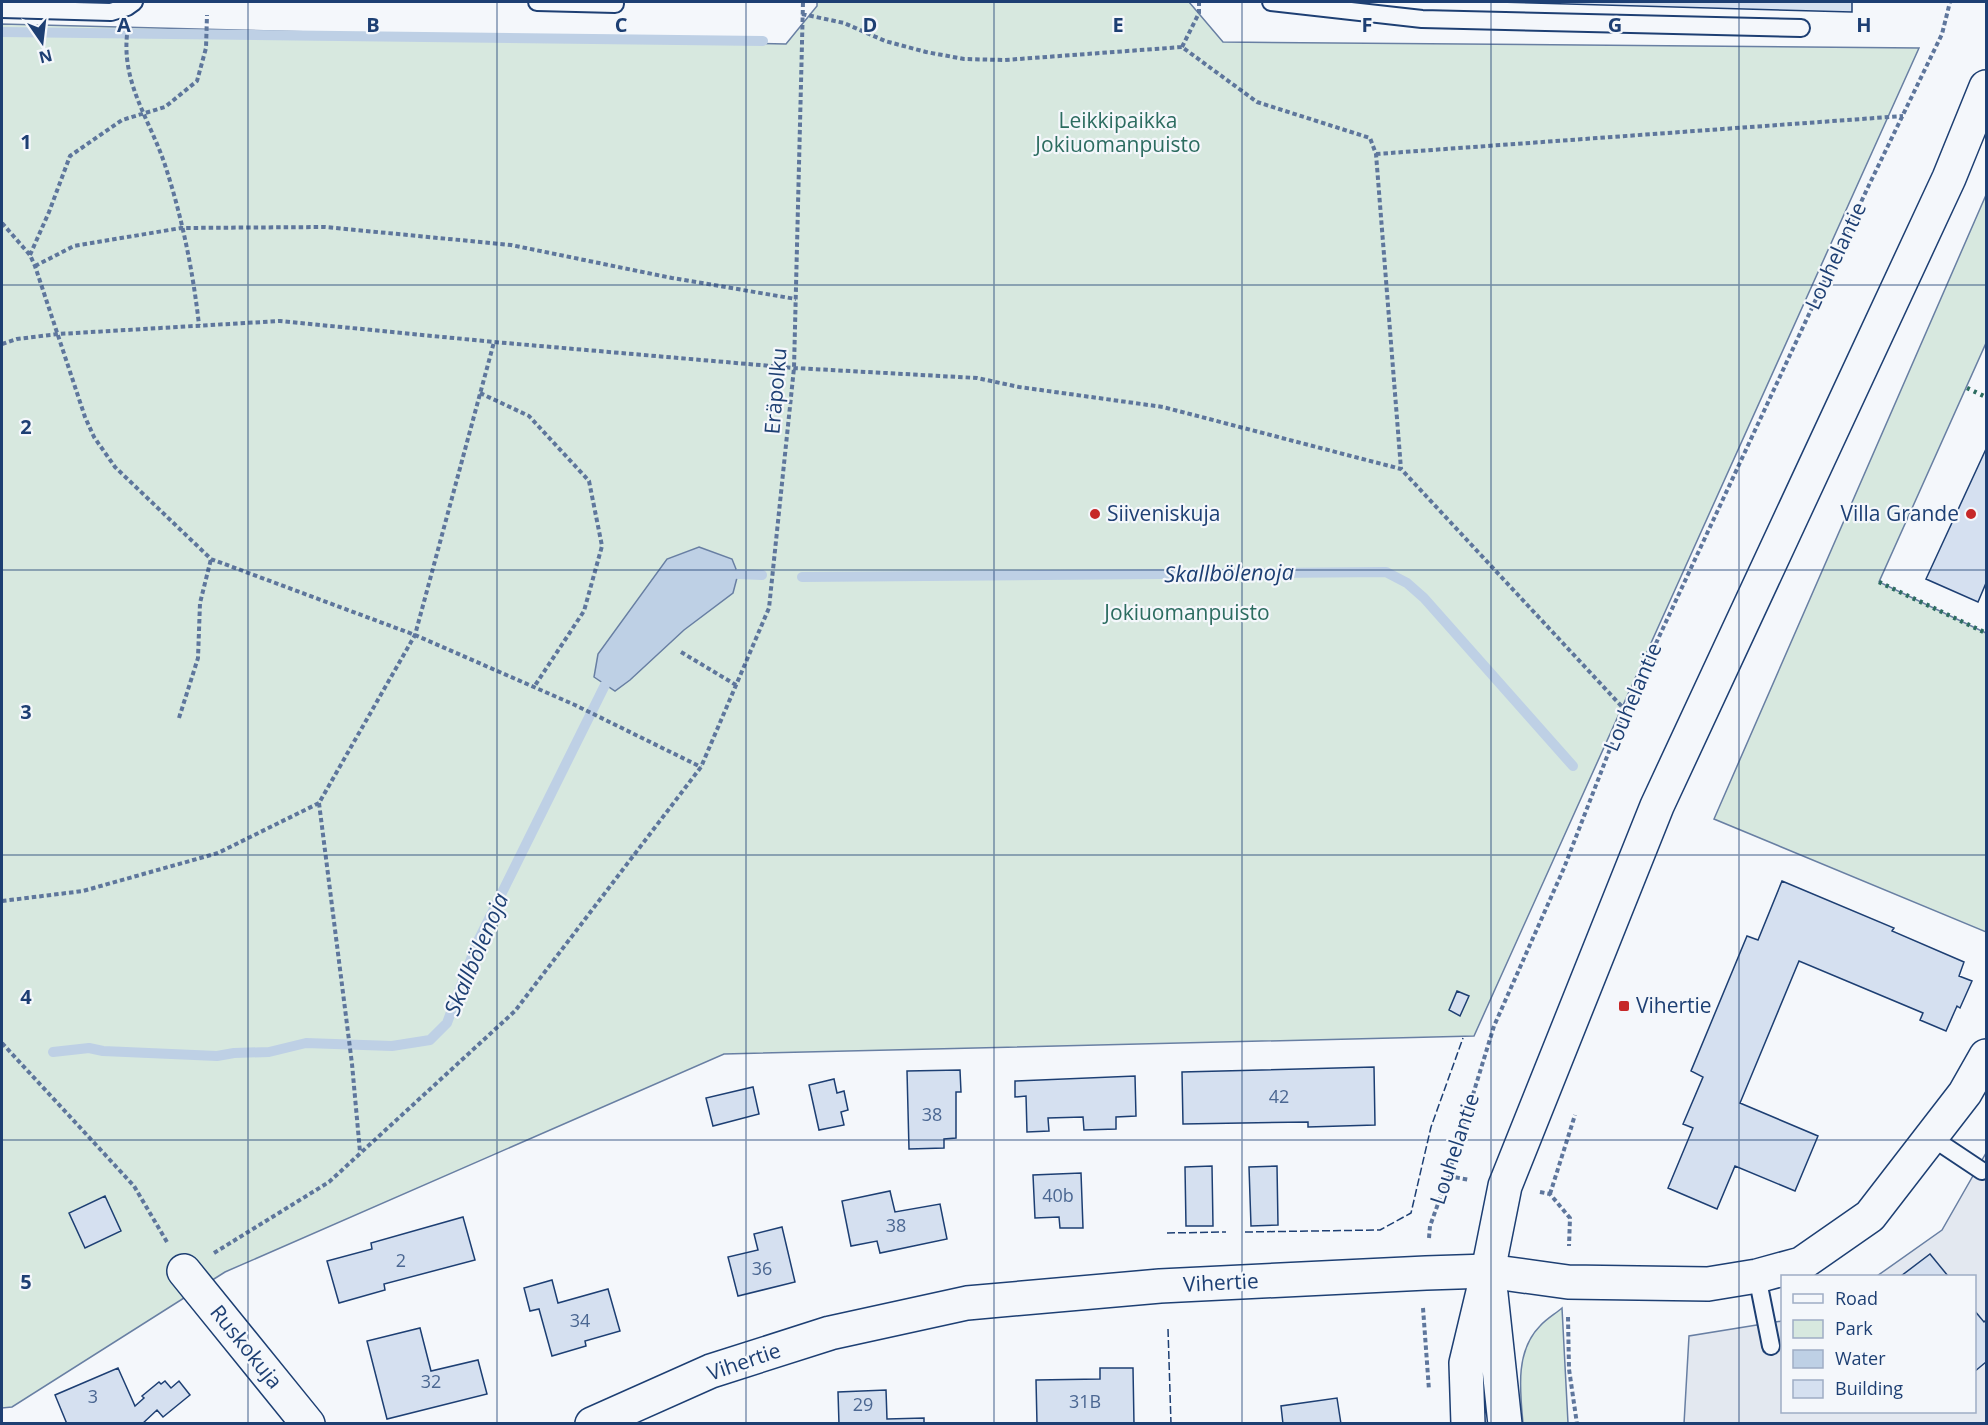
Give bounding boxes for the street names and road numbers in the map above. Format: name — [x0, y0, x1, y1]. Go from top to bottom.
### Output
street label: Louhelantie — [1798, 197, 1872, 314]
street label: Eräpolku — [757, 347, 793, 435]
street label: Louhelantie — [1597, 638, 1668, 755]
street label: Louhelantie — [1423, 1089, 1485, 1208]
street label: Vihertie — [1182, 1266, 1259, 1298]
street label: Ruskokuja — [204, 1299, 289, 1394]
street label: Vihertie — [703, 1336, 784, 1387]

